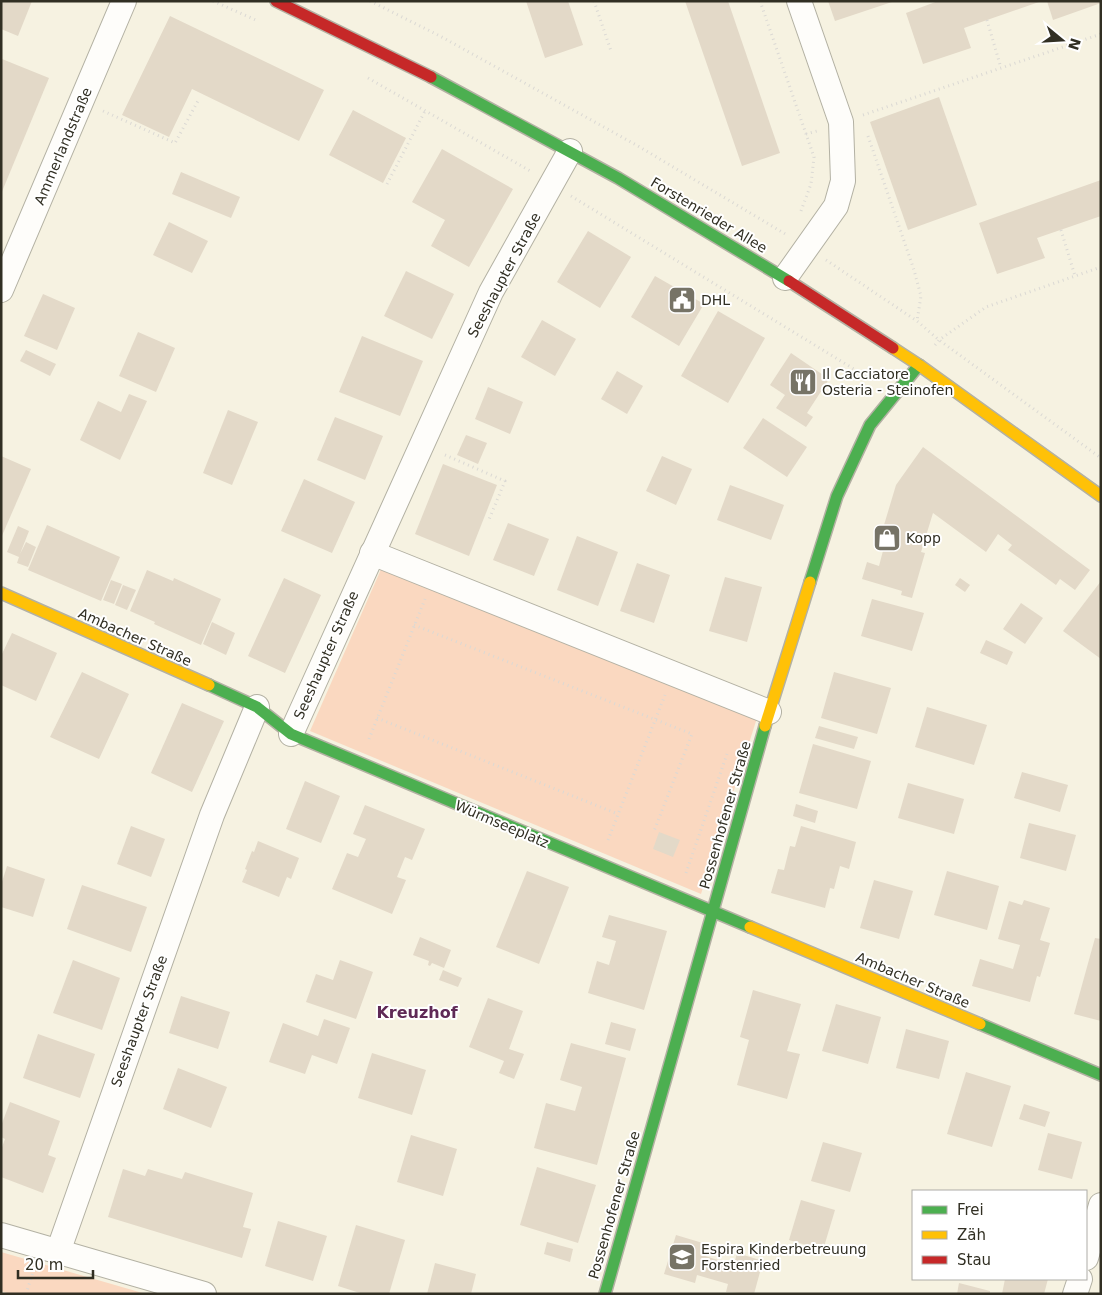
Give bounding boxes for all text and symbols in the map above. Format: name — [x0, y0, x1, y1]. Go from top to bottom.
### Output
north arrow — [1037, 15, 1087, 65]
text: N — [1065, 36, 1084, 52]
street label: Ammerlandstraße — [31, 85, 95, 207]
street label: Forstenrieder Allee — [648, 174, 770, 256]
street label: Seeshaupter Straße — [464, 210, 544, 340]
public building icon: DHL — [667, 285, 697, 315]
place label: DHL — [701, 292, 730, 308]
place label: Il Cacciatore Osteria - Steinofen — [822, 366, 953, 398]
restaurant icon: Il Cacciatore Osteria - Steinofen — [788, 367, 818, 397]
shop icon: Kopp — [872, 523, 902, 553]
place label: Kopp — [906, 530, 941, 546]
street label: Seeshaupter Straße — [290, 588, 362, 722]
street label: Ambacher Straße — [76, 605, 194, 669]
street label: Possenhofener Straße — [696, 739, 754, 891]
street label: Würmseeplatz — [453, 797, 551, 851]
street label: Ambacher Straße — [854, 949, 972, 1011]
street label: Seeshaupter Straße — [108, 953, 170, 1089]
district label: Kreuzhof — [376, 1003, 459, 1022]
street label: Possenhofener Straße — [585, 1129, 643, 1281]
legend — [912, 1190, 1087, 1280]
text: Frei — [957, 1201, 984, 1219]
text: Zäh — [957, 1226, 986, 1244]
place label: Espira Kinderbetreuung Forstenried — [701, 1241, 866, 1273]
school or university icon: Espira Kinderbetreuung Forstenried — [667, 1242, 697, 1272]
scale bar — [18, 1248, 92, 1280]
text: Stau — [957, 1251, 991, 1269]
text: 20 m — [25, 1256, 63, 1274]

